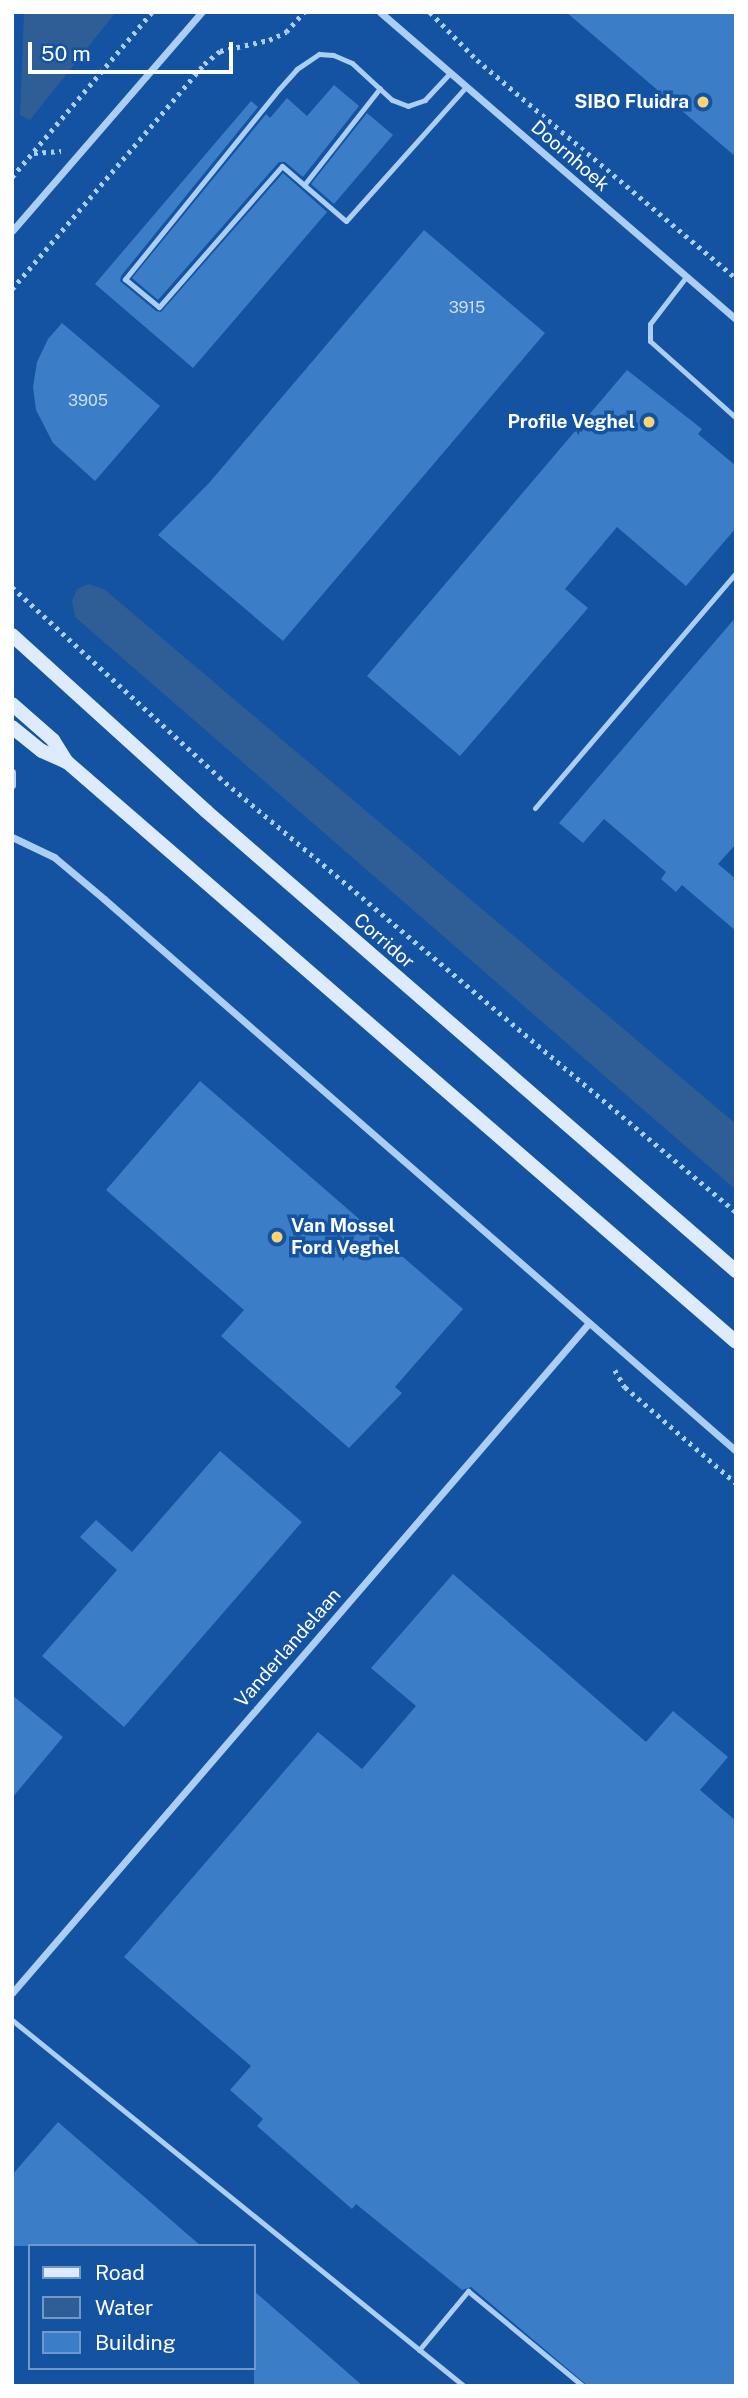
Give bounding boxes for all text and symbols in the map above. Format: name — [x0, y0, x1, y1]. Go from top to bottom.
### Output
scale bar — [32, 28, 236, 72]
text: 50 m — [41, 41, 91, 66]
place label: SIBO Fluidra — [574, 91, 689, 113]
marker: SIBO Fluidra — [695, 94, 711, 110]
street label: Doornhoek — [526, 116, 614, 196]
house number: 3915 — [449, 298, 485, 318]
house number: 3905 — [68, 391, 108, 411]
place label: Profile Veghel — [507, 411, 635, 433]
marker: Profile Veghel — [641, 414, 657, 430]
street label: Corridor — [349, 908, 419, 974]
place label: Van Mossel Ford Veghel — [291, 1215, 400, 1259]
marker: Van Mossel Ford Veghel — [269, 1229, 285, 1245]
street label: Vanderlandelaan — [230, 1584, 346, 1712]
legend — [28, 2244, 256, 2370]
text: Road — [95, 2260, 145, 2285]
text: Water — [95, 2295, 153, 2320]
text: Building — [95, 2330, 176, 2355]

